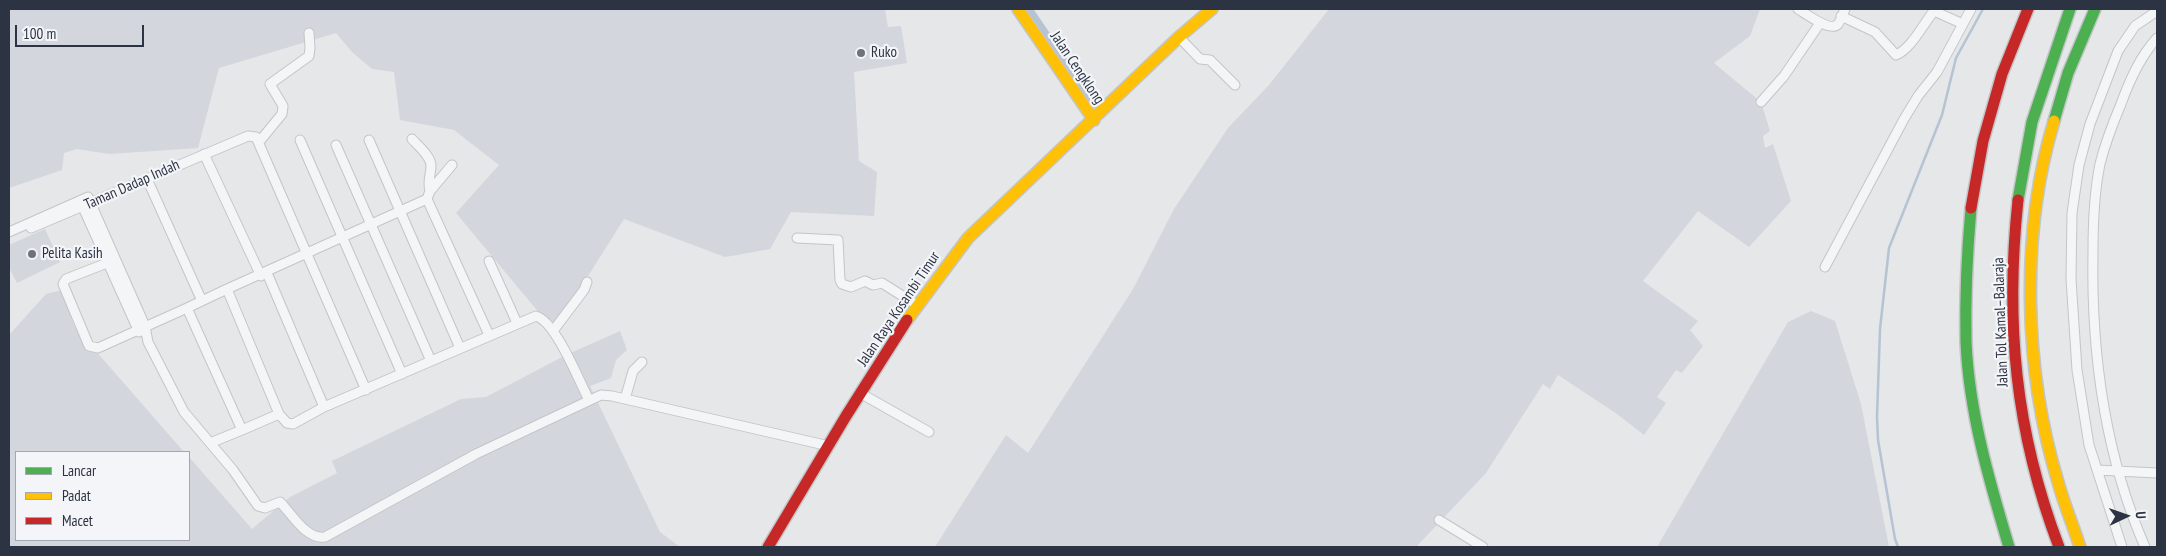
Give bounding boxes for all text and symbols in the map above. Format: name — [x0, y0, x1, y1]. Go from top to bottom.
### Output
scale bar — [18, 15, 146, 47]
text: 100 m — [23, 24, 56, 43]
street label: Jalan Cengklong — [1046, 28, 1108, 108]
place label: Ruko — [871, 44, 897, 62]
marker: Ruko — [855, 47, 867, 59]
street label: Taman Dadap Indah — [82, 156, 182, 214]
place label: Pelita Kasih — [42, 245, 103, 263]
marker: Pelita Kasih — [26, 248, 38, 260]
street label: Jalan Raya Kosambi Timur — [854, 248, 944, 370]
street label: Jalan Tol Kamal–Balaraja — [1990, 257, 2012, 387]
legend — [15, 451, 190, 541]
text: Lancar — [62, 461, 96, 480]
text: Padat — [62, 486, 91, 505]
north arrow — [2101, 491, 2151, 541]
text: Macet — [62, 511, 93, 530]
text: U — [2132, 511, 2150, 519]

